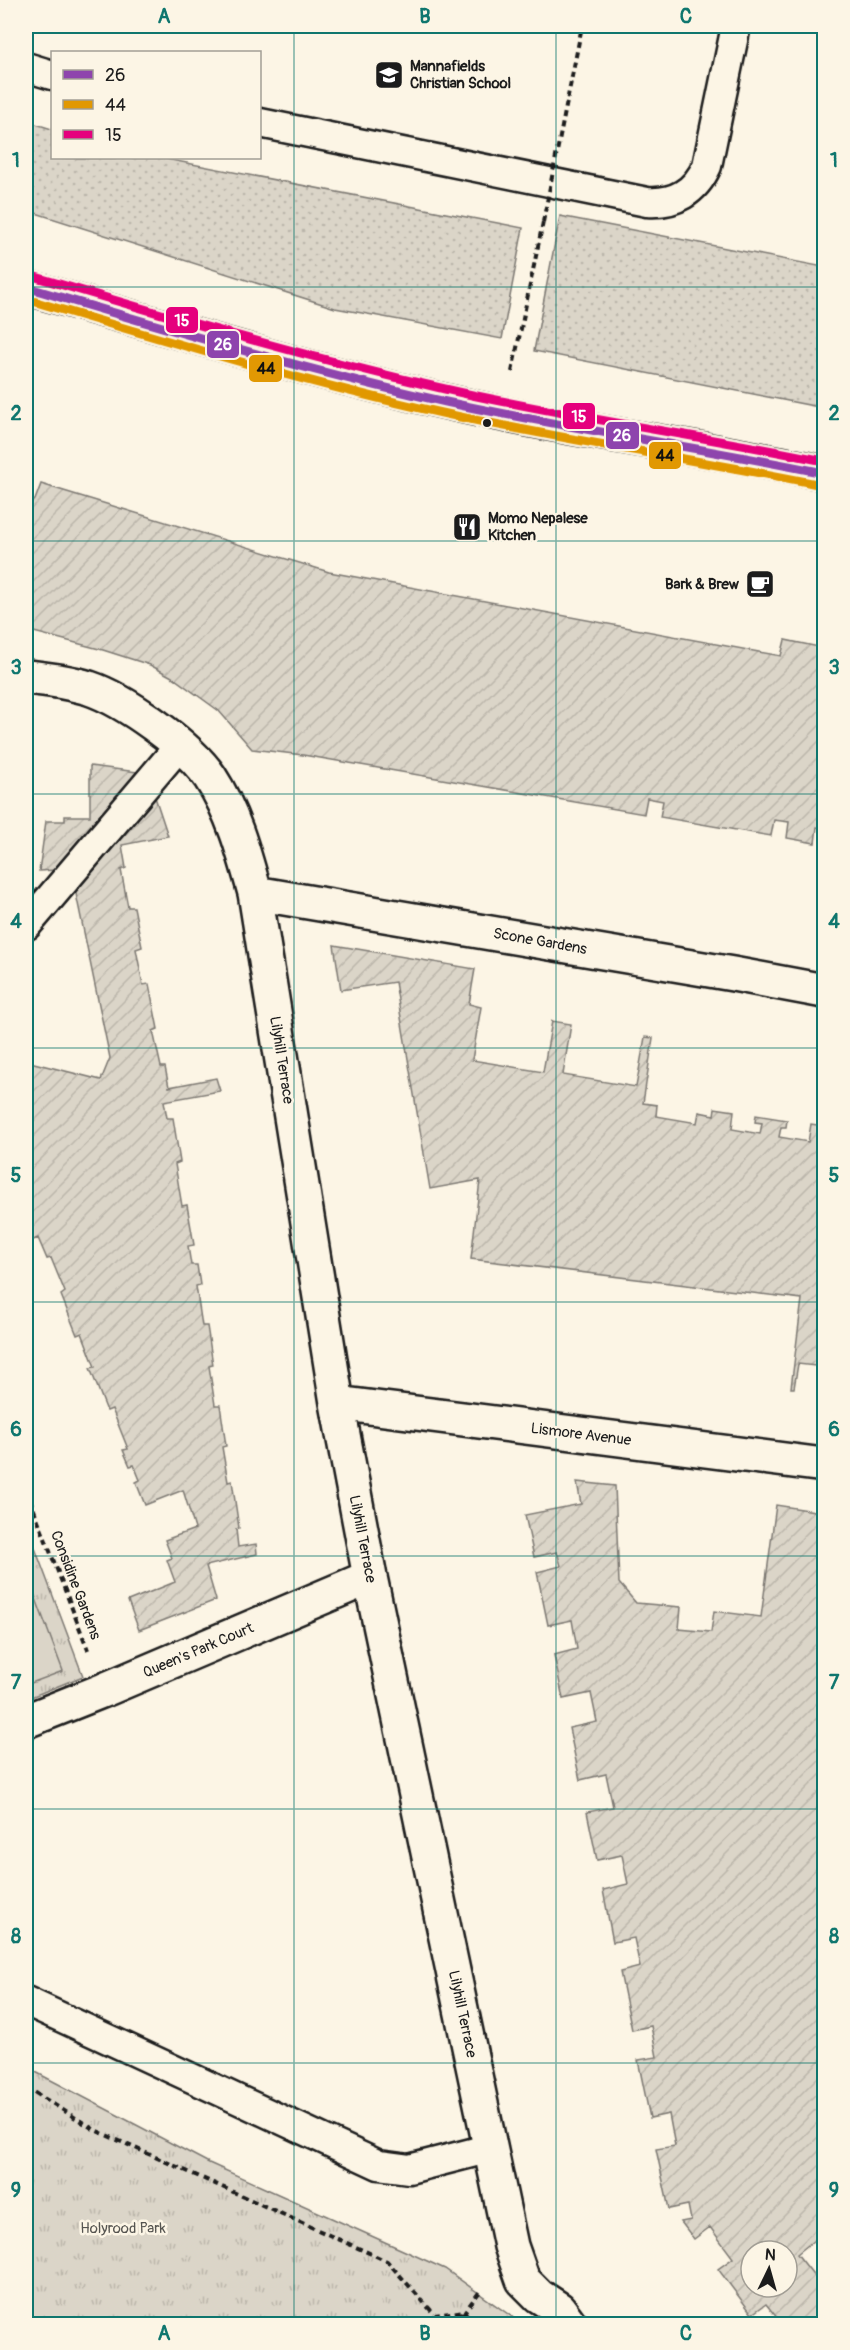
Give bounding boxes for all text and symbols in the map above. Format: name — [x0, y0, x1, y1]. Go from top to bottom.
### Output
text: A — [158, 4, 171, 29]
text: B — [419, 4, 431, 29]
text: C — [680, 4, 692, 29]
legend — [51, 51, 261, 159]
place label: Mannafields Christian School — [410, 57, 511, 93]
school or university icon: Mannafields Christian School — [373, 59, 405, 91]
text: 26 — [105, 64, 126, 87]
text: 44 — [105, 94, 126, 117]
text: 15 — [105, 124, 122, 147]
text: 1 — [12, 148, 20, 173]
text: 1 — [830, 148, 838, 173]
line badge: 15 — [165, 306, 199, 334]
text: 15 — [175, 311, 190, 331]
line badge: 26 — [206, 330, 240, 359]
text: 26 — [214, 335, 232, 355]
line badge: 44 — [248, 354, 283, 383]
text: 44 — [257, 359, 276, 379]
text: 2 — [10, 401, 22, 426]
text: 2 — [828, 401, 840, 426]
line badge: 15 — [562, 402, 596, 430]
text: 15 — [572, 407, 587, 427]
unlabelled marker — [481, 417, 493, 429]
line badge: 26 — [605, 421, 640, 450]
text: 26 — [613, 426, 631, 446]
line badge: 44 — [648, 441, 682, 470]
text: 44 — [656, 446, 675, 466]
place label: Momo Nepalese Kitchen — [488, 509, 588, 545]
restaurant icon: Momo Nepalese Kitchen — [451, 511, 483, 543]
cafe icon: Bark & Brew — [744, 568, 776, 600]
place label: Bark & Brew — [665, 575, 740, 594]
text: 3 — [10, 655, 22, 680]
text: 3 — [828, 655, 840, 680]
text: 4 — [10, 909, 22, 934]
text: 4 — [828, 909, 840, 934]
street label: Scone Gardens — [492, 924, 589, 959]
street label: Lilyhill Terrace — [265, 1015, 298, 1106]
text: 5 — [11, 1163, 22, 1188]
text: 5 — [829, 1163, 840, 1188]
text: 6 — [10, 1417, 22, 1442]
text: 6 — [828, 1417, 840, 1442]
street label: Lismore Avenue — [530, 1419, 633, 1450]
street label: Lilyhill Terrace — [345, 1494, 380, 1585]
street label: Considine Gardens — [46, 1528, 105, 1643]
street label: Queen's Park Court — [140, 1618, 257, 1682]
text: 7 — [11, 1670, 22, 1695]
text: 7 — [829, 1670, 840, 1695]
text: 8 — [11, 1924, 21, 1949]
text: 8 — [829, 1924, 839, 1949]
street label: Lilyhill Terrace — [444, 1969, 481, 2060]
text: 9 — [11, 2178, 21, 2203]
text: 9 — [829, 2178, 839, 2203]
park label: Holyrood Park — [80, 2219, 167, 2238]
north arrow — [739, 2239, 799, 2299]
text: N — [764, 2245, 777, 2266]
text: A — [158, 2321, 171, 2346]
text: B — [419, 2321, 431, 2346]
text: C — [680, 2321, 692, 2346]

